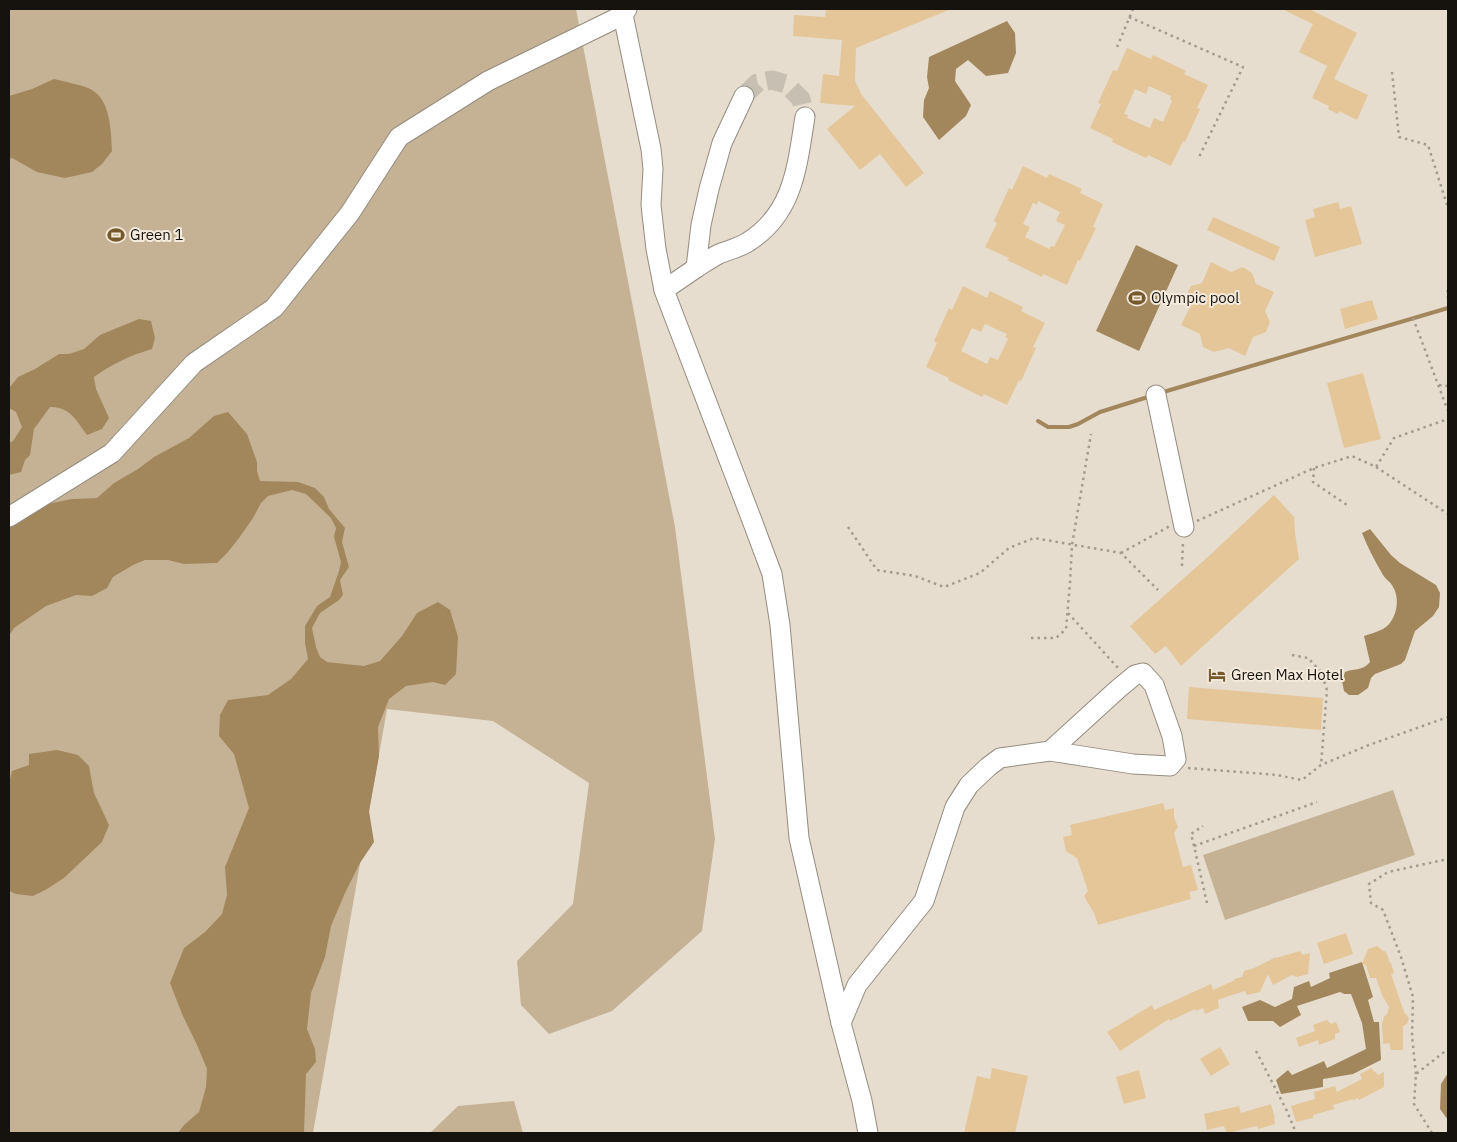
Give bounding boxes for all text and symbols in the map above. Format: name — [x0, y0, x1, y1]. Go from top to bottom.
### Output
sports icon: Green 1 — [106, 225, 126, 245]
place label: Green 1 — [130, 225, 183, 244]
sports icon: Olympic pool — [1127, 288, 1147, 308]
place label: Olympic pool — [1151, 288, 1239, 307]
hotel icon: Green Max Hotel — [1207, 665, 1227, 685]
place label: Green Max Hotel — [1231, 665, 1343, 684]

